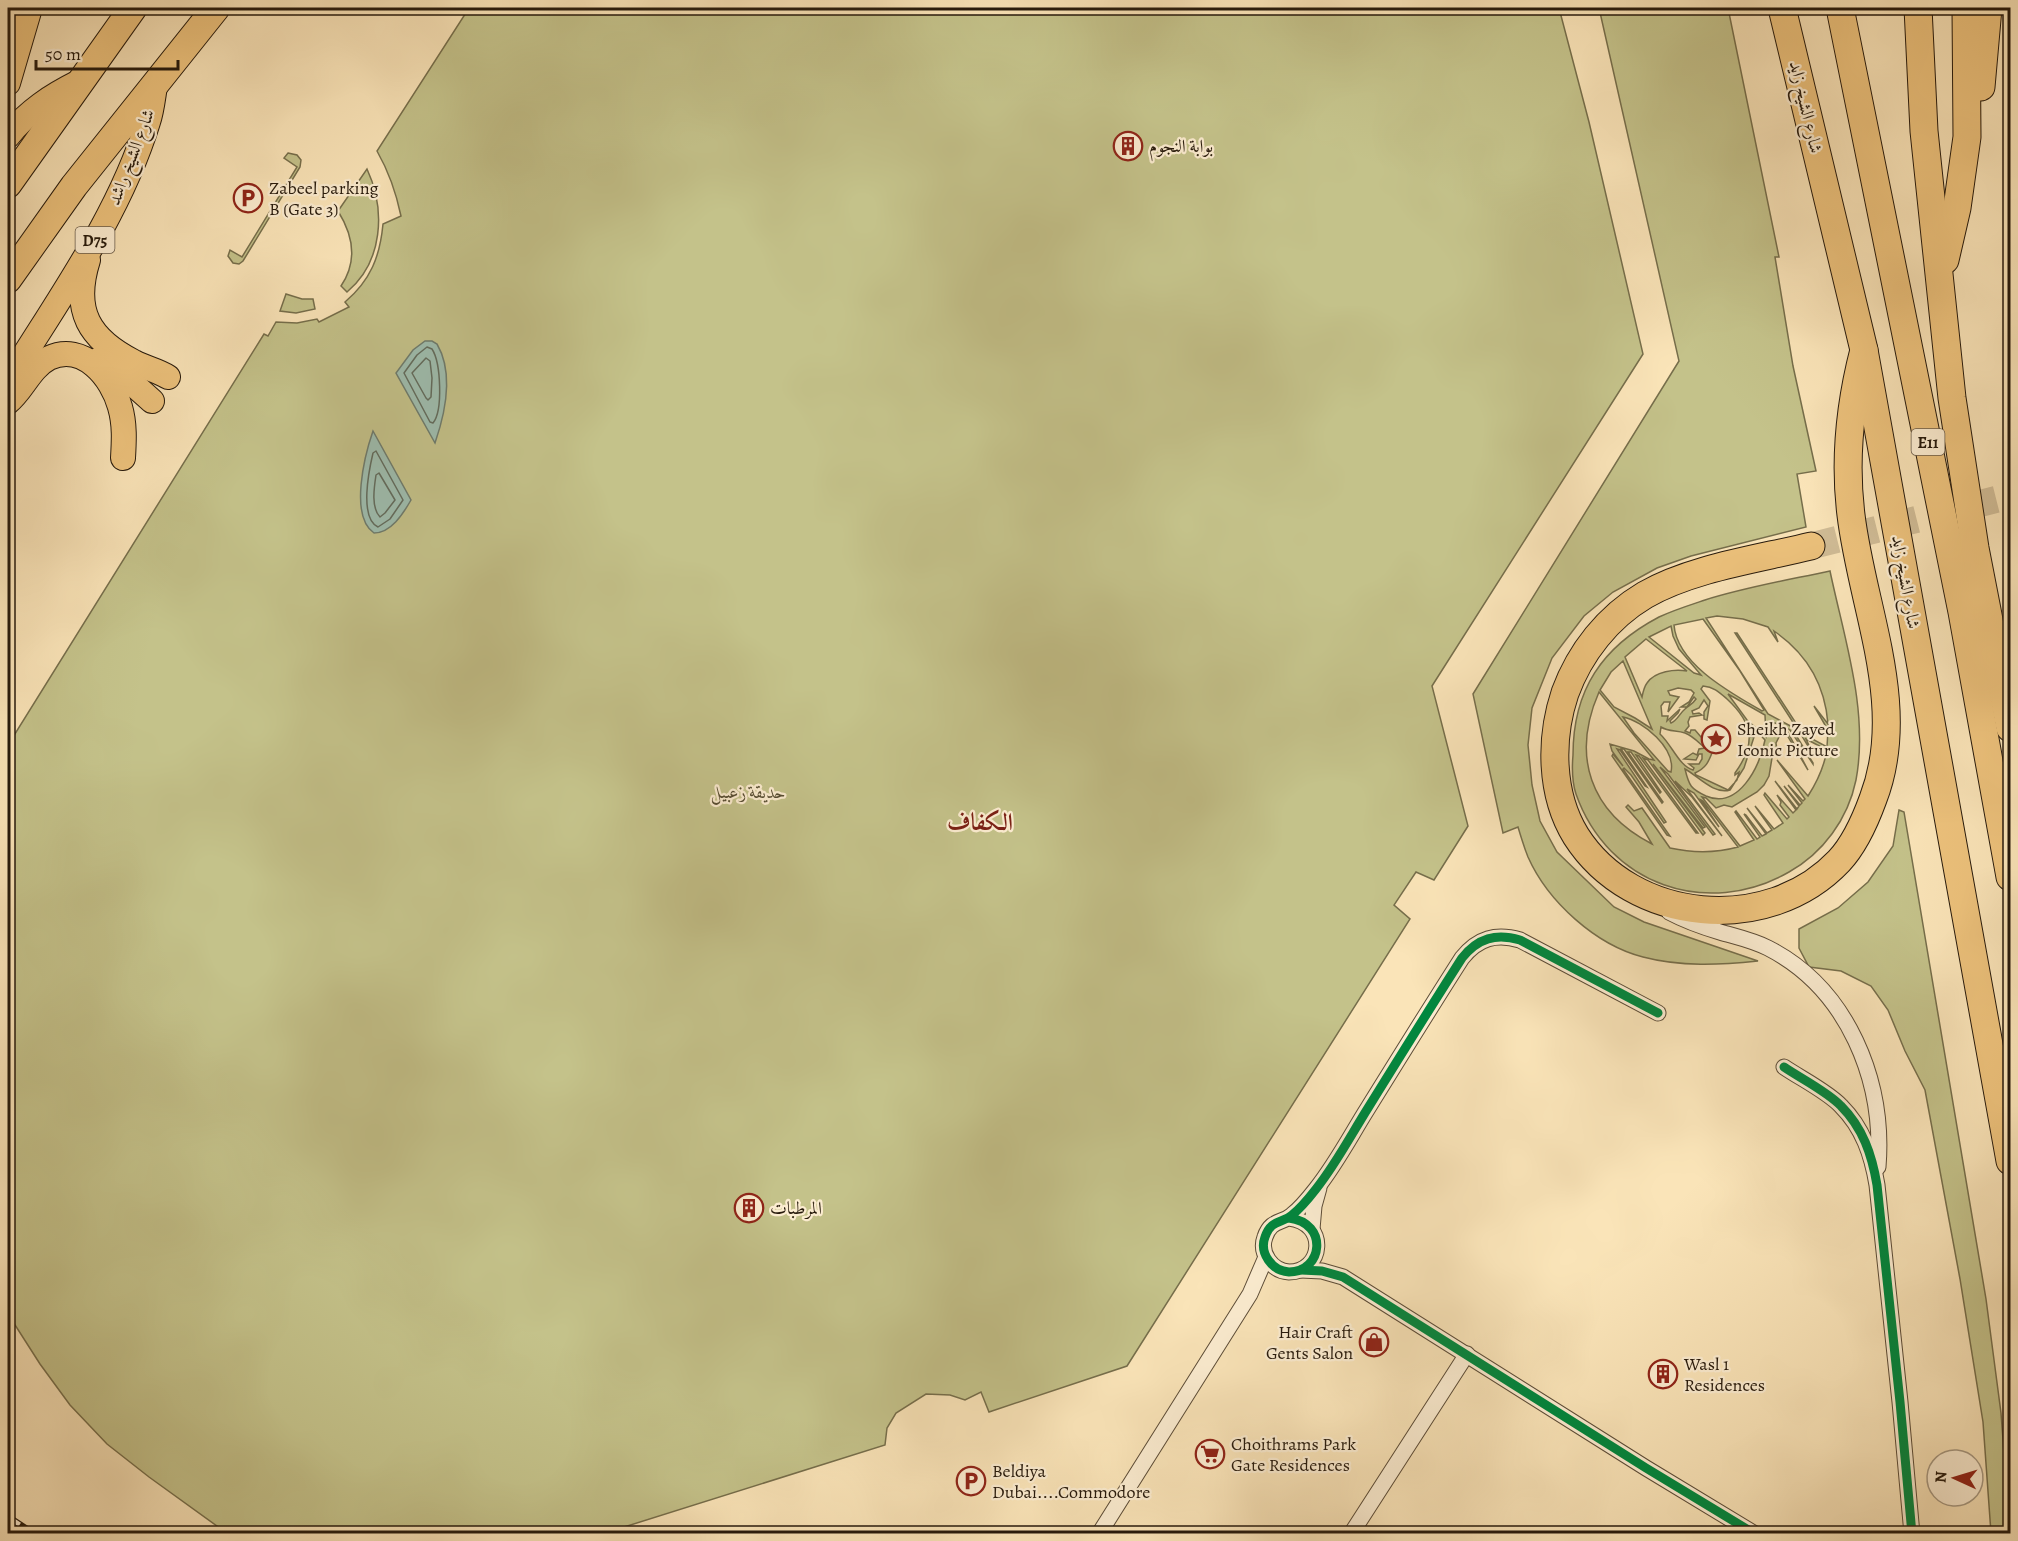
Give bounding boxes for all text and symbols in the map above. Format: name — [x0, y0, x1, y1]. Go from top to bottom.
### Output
scale bar — [36, 33, 178, 71]
text: 50 m — [45, 42, 81, 66]
street label: شارع الشيخ زايد — [1780, 58, 1828, 157]
street label: شارع الشيخ راشد — [102, 105, 164, 210]
building icon: بوابة النجوم — [1112, 130, 1144, 162]
place label: بوابة النجوم — [1149, 134, 1213, 162]
place label: Zabeel parking B (Gate 3) — [269, 176, 379, 221]
parking icon: Zabeel parking B (Gate 3) — [232, 182, 264, 214]
road number: D75 — [76, 227, 115, 253]
road number: E11 — [1912, 429, 1944, 455]
street label: شارع الشيخ زايد — [1882, 533, 1926, 631]
place label: Sheikh Zayed Iconic Picture — [1737, 717, 1839, 762]
place icon: Sheikh Zayed Iconic Picture — [1700, 723, 1732, 755]
park label: حديقة زعبيل — [710, 780, 786, 805]
district label: الكفاف — [947, 806, 1013, 838]
building icon: المرطبات — [733, 1192, 765, 1224]
place label: المرطبات — [770, 1196, 822, 1220]
place label: Hair Craft Gents Salon — [1266, 1320, 1353, 1365]
shop icon: Hair Craft Gents Salon — [1358, 1326, 1390, 1358]
place label: Wasl 1 Residences — [1683, 1352, 1765, 1397]
building icon: Wasl 1 Residences — [1647, 1358, 1679, 1390]
place label: Choithrams Park Gate Residences — [1231, 1432, 1356, 1477]
supermarket icon: Choithrams Park Gate Residences — [1194, 1438, 1226, 1470]
north arrow — [1925, 1448, 1985, 1508]
place label: Beldiya Dubai....Commodore — [992, 1459, 1150, 1504]
parking icon: Beldiya Dubai....Commodore — [955, 1465, 987, 1497]
text: N — [1930, 1470, 1952, 1484]

